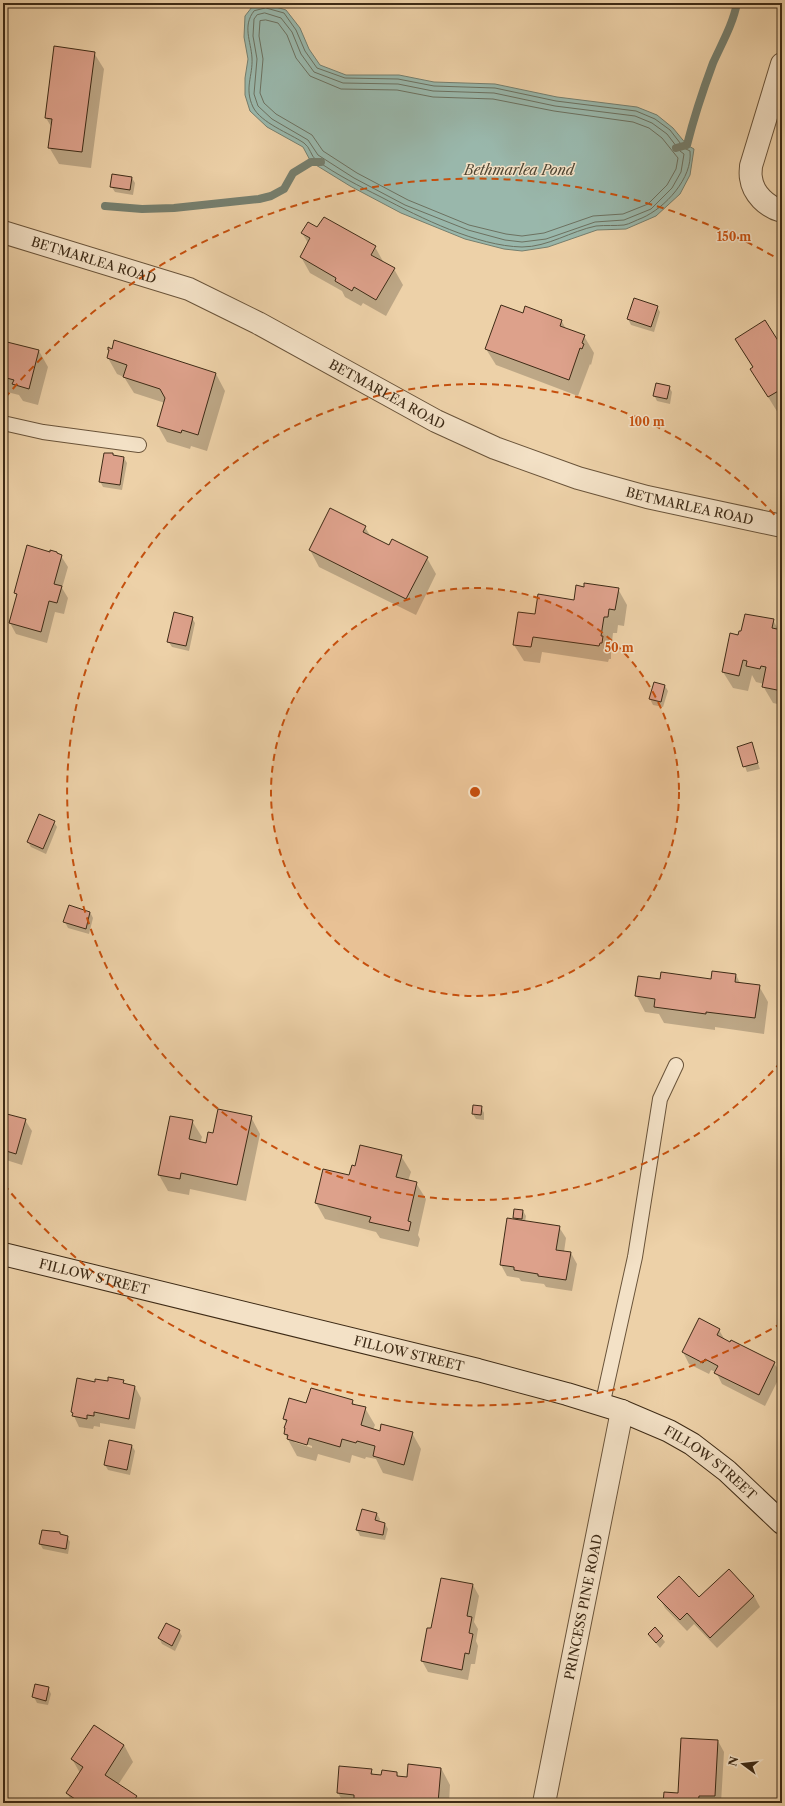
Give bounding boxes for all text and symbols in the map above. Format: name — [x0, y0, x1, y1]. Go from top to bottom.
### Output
water label: Bethmarlea Pond — [463, 161, 576, 179]
text: 150 m — [717, 229, 751, 244]
street label: BETMARLEA ROAD — [29, 233, 158, 287]
street label: BETMARLEA ROAD — [326, 356, 448, 432]
text: 100 m — [629, 414, 665, 429]
street label: BETMARLEA ROAD — [624, 484, 755, 528]
text: 50 m — [604, 640, 634, 655]
centre of rings — [468, 785, 482, 799]
street label: FILLOW STREET — [38, 1255, 151, 1298]
street label: FILLOW STREET — [352, 1332, 466, 1374]
street label: FILLOW STREET — [661, 1422, 760, 1503]
street label: PRINCESS PINE ROAD — [561, 1533, 605, 1681]
north arrow — [723, 1744, 763, 1784]
text: N — [725, 1755, 741, 1768]

